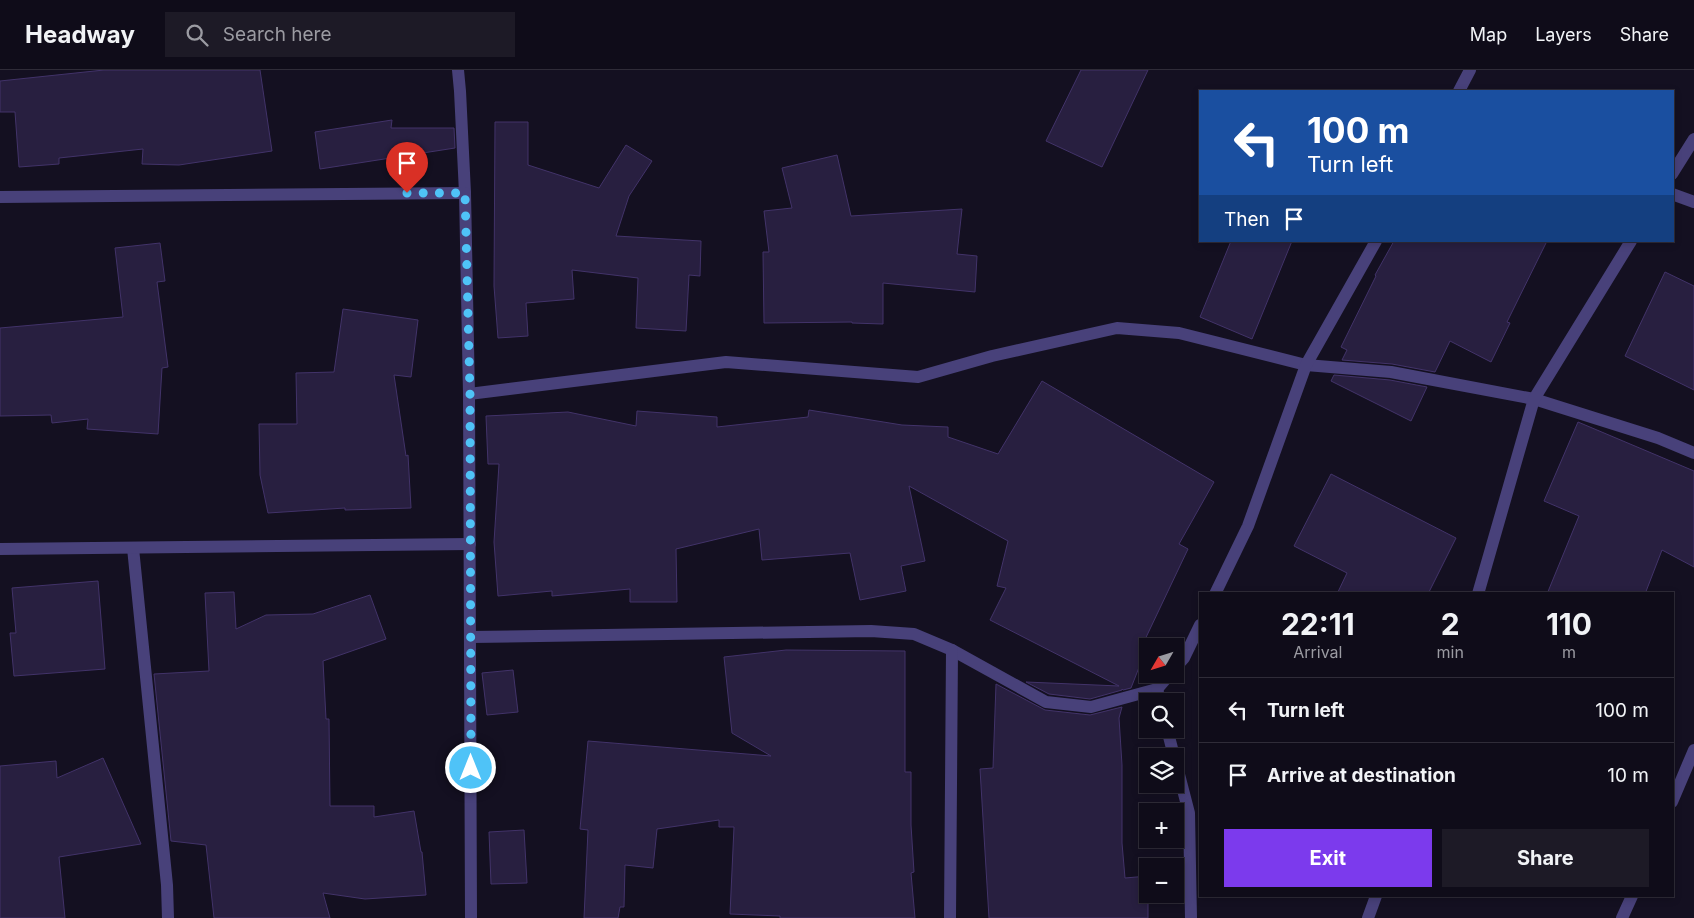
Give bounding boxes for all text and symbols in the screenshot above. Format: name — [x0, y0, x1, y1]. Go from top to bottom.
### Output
search box — [165, 12, 515, 57]
text: Headway — [25, 20, 135, 49]
icon: search — [183, 21, 211, 49]
text: Search here — [223, 23, 331, 46]
text: Map — [1470, 24, 1507, 45]
text: Layers — [1535, 24, 1592, 45]
text: Share — [1620, 24, 1669, 45]
text: 100 m — [1307, 109, 1410, 151]
icon: left — [1224, 110, 1289, 175]
pin — [386, 142, 428, 193]
icon: arrive — [393, 149, 421, 177]
text: Turn left — [1307, 151, 1393, 177]
icon: arrive — [1280, 205, 1308, 233]
text: Then — [1224, 208, 1270, 231]
text: 22:11 — [1281, 606, 1355, 642]
text: 2 — [1441, 606, 1460, 642]
text: 110 — [1546, 606, 1592, 642]
north arrow — [1139, 638, 1184, 682]
map controls — [1139, 638, 1184, 903]
text: Arrival — [1293, 642, 1342, 662]
text: min — [1437, 642, 1464, 662]
text: m — [1562, 642, 1576, 662]
button: search — [1139, 693, 1184, 738]
icon: left — [1224, 696, 1252, 724]
text: Turn left — [1267, 699, 1345, 722]
text: 100 m — [1595, 699, 1649, 722]
position arrow — [444, 741, 496, 793]
button: layers — [1139, 748, 1184, 793]
icon: arrive — [1224, 761, 1252, 789]
text: Arrive at destination — [1267, 764, 1456, 787]
text: 10 m — [1607, 764, 1649, 787]
button: + — [1139, 803, 1184, 848]
button: Exit — [1224, 829, 1432, 887]
button: Share — [1442, 829, 1649, 887]
button: − — [1139, 858, 1184, 903]

